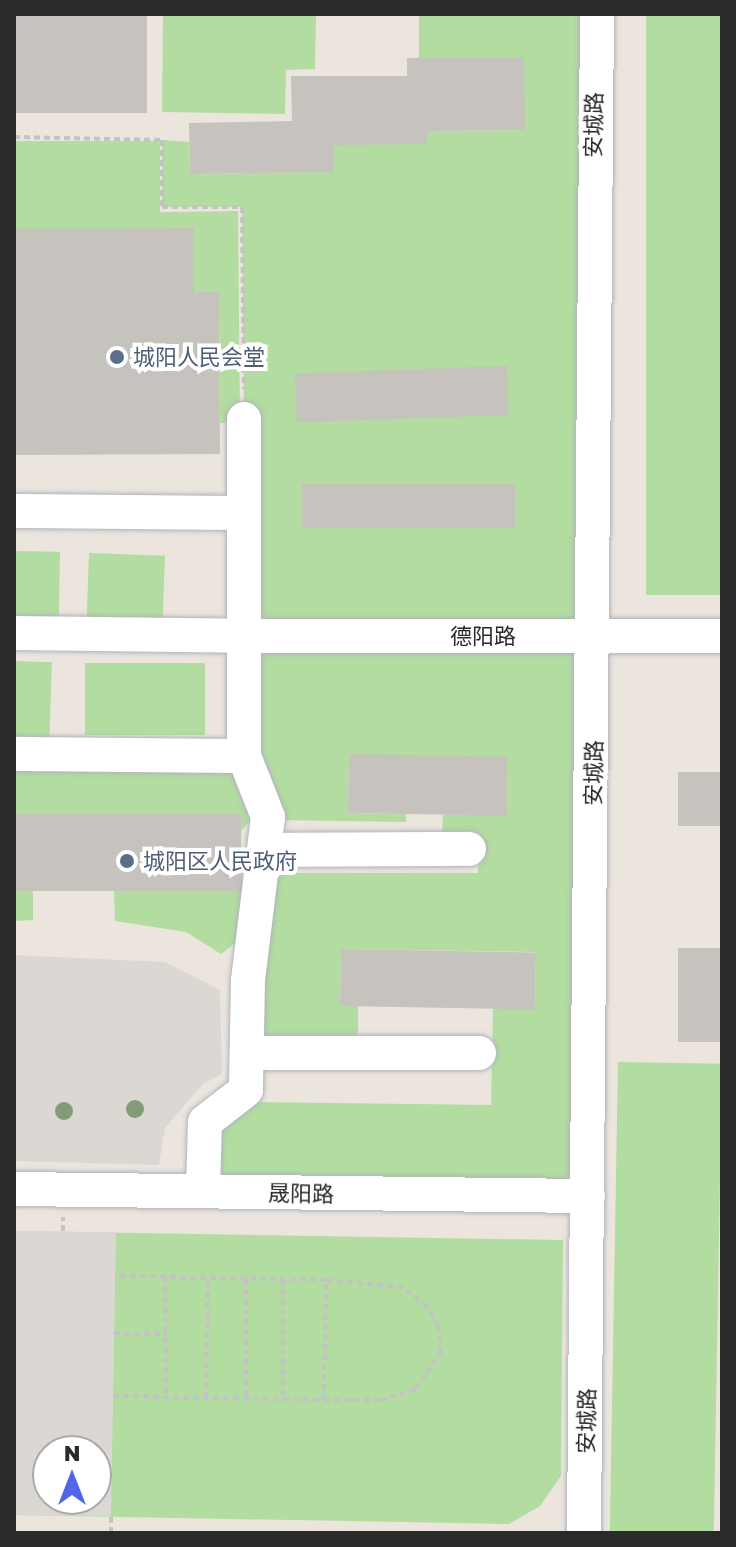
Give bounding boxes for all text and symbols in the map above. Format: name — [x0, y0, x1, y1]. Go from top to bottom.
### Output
street label: 安城路 — [579, 92, 607, 158]
place label: 城阳人民会堂 — [133, 344, 265, 370]
marker: 城阳人民会堂 — [108, 348, 126, 366]
street label: 德阳路 — [450, 623, 516, 649]
street label: 安城路 — [579, 740, 607, 806]
place label: 城阳区人民政府 — [143, 848, 297, 874]
marker: 城阳区人民政府 — [118, 852, 136, 870]
street label: 晟阳路 — [268, 1179, 334, 1207]
street label: 安城路 — [572, 1388, 600, 1454]
north arrow — [32, 1435, 112, 1515]
text: N — [64, 1439, 80, 1466]

